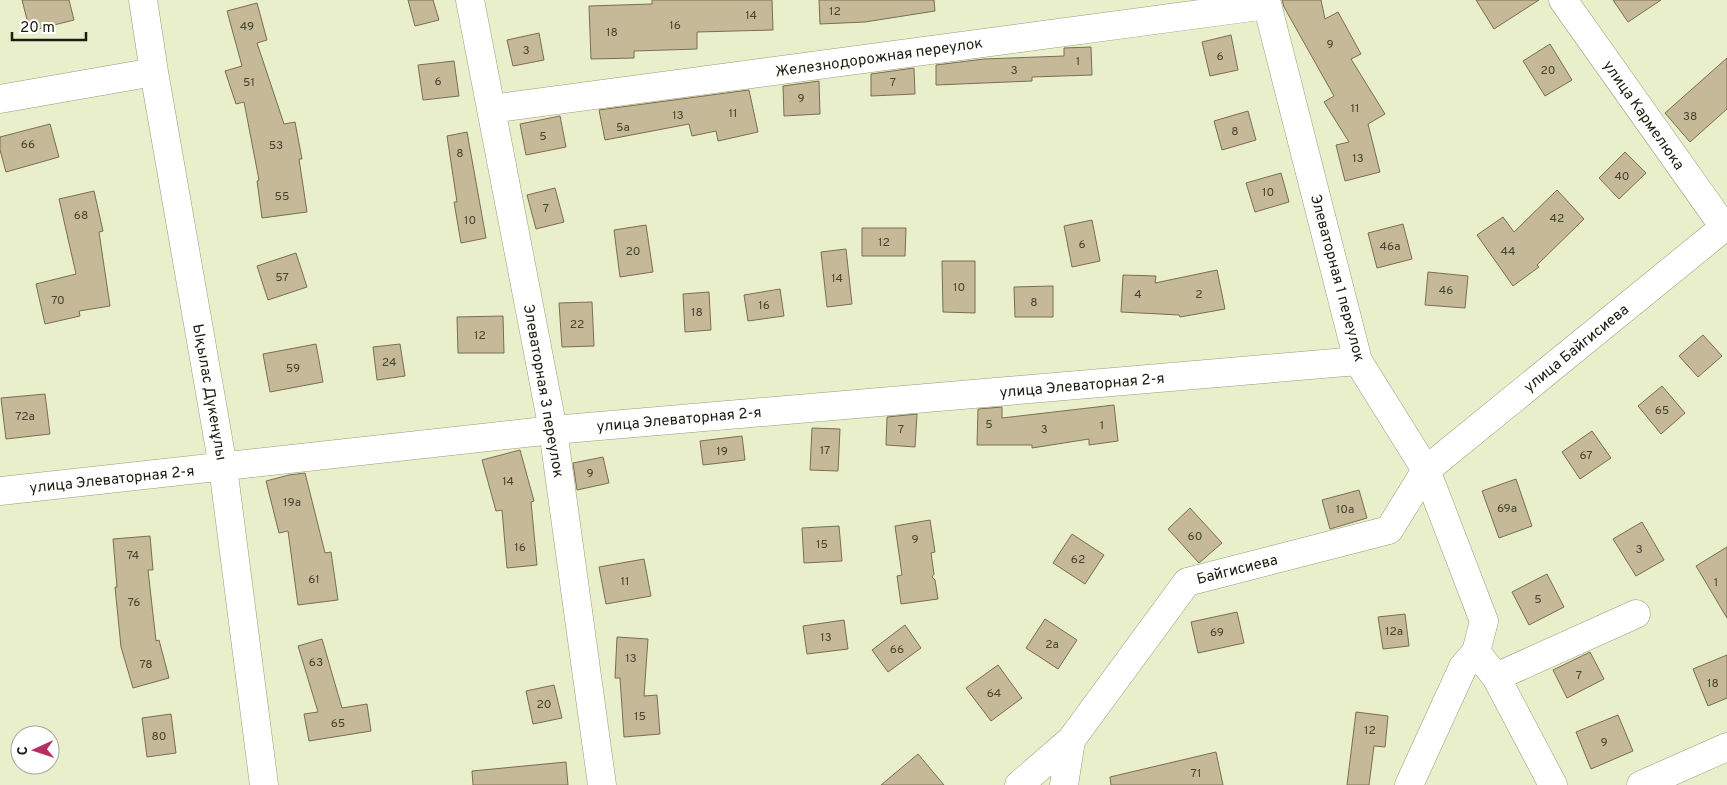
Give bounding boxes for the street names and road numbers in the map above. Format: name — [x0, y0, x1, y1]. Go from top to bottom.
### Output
street label: Железнодорожная переулок — [774, 35, 984, 82]
street label: улица Кармелюка — [1598, 57, 1688, 174]
street label: Элеваторная 1 переулок — [1305, 193, 1368, 364]
street label: улица Байгисиева — [1521, 301, 1633, 397]
street label: Элеваторная 3 переулок — [518, 303, 567, 480]
street label: Ықылас Дүкенұлы — [187, 323, 230, 462]
street label: улица Элеваторная 2-я — [999, 370, 1166, 403]
street label: улица Элеваторная 2-я — [596, 404, 763, 437]
street label: улица Элеваторная 2-я — [29, 462, 196, 499]
street label: Байгисиева — [1195, 551, 1280, 590]

